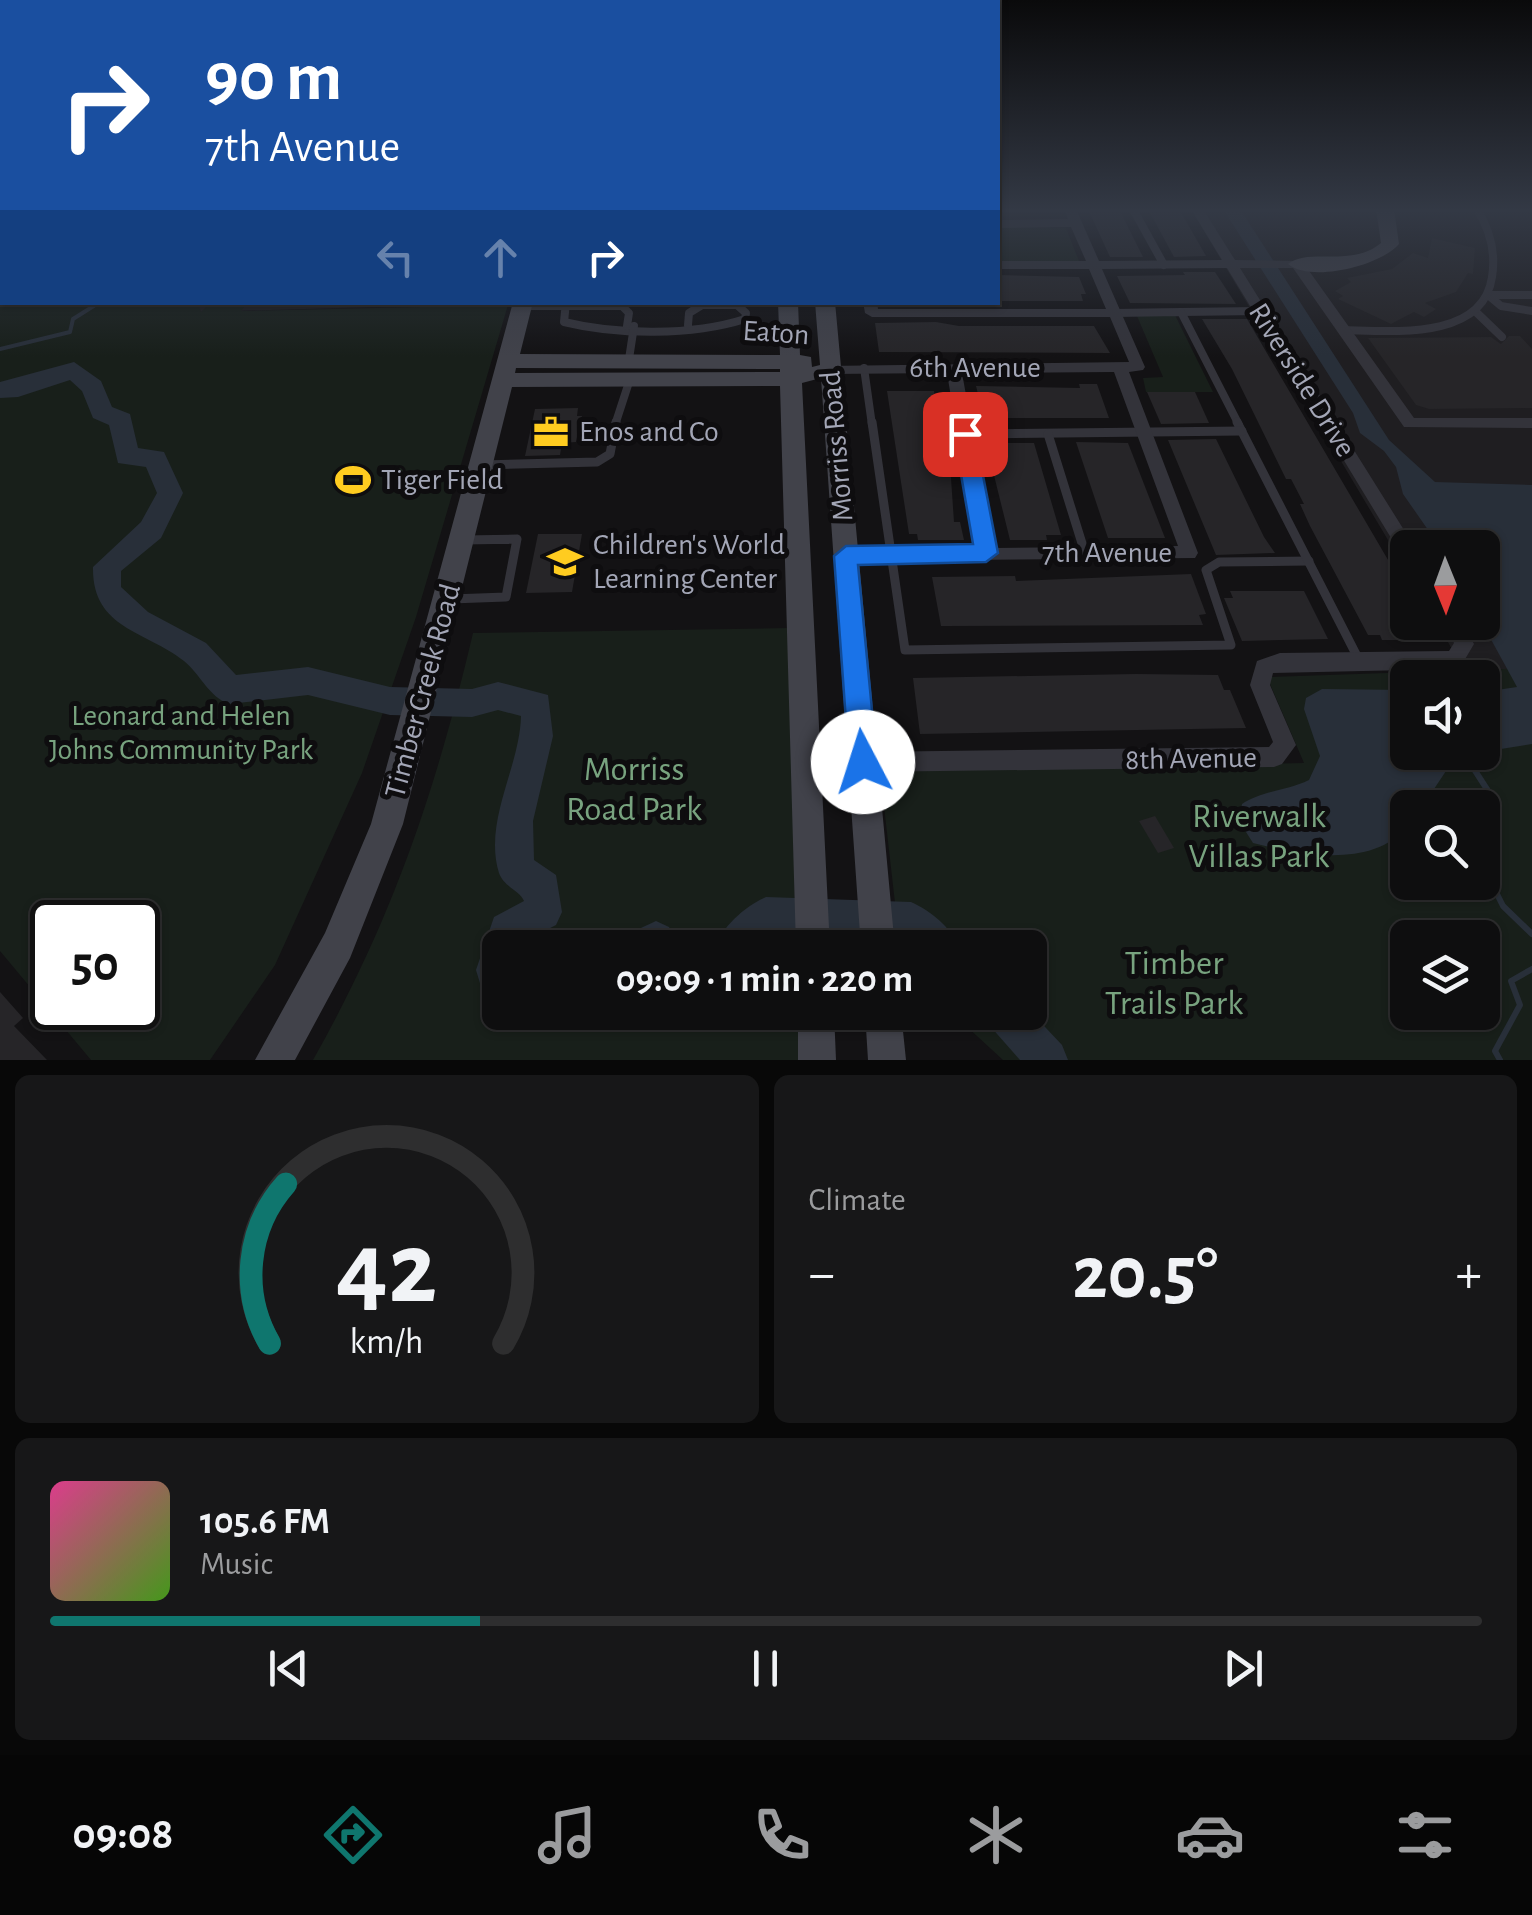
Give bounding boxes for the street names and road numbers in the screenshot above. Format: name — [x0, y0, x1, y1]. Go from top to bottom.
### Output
street label: Riverside Drive — [1243, 298, 1361, 462]
street label: Eaton — [742, 316, 810, 350]
street label: 6th Avenue — [909, 353, 1041, 383]
street label: Morriss Road — [815, 369, 859, 523]
street label: 7th Avenue — [1042, 538, 1172, 568]
street label: Timber Creek Road — [380, 581, 466, 801]
street label: 8th Avenue — [1125, 743, 1257, 775]

